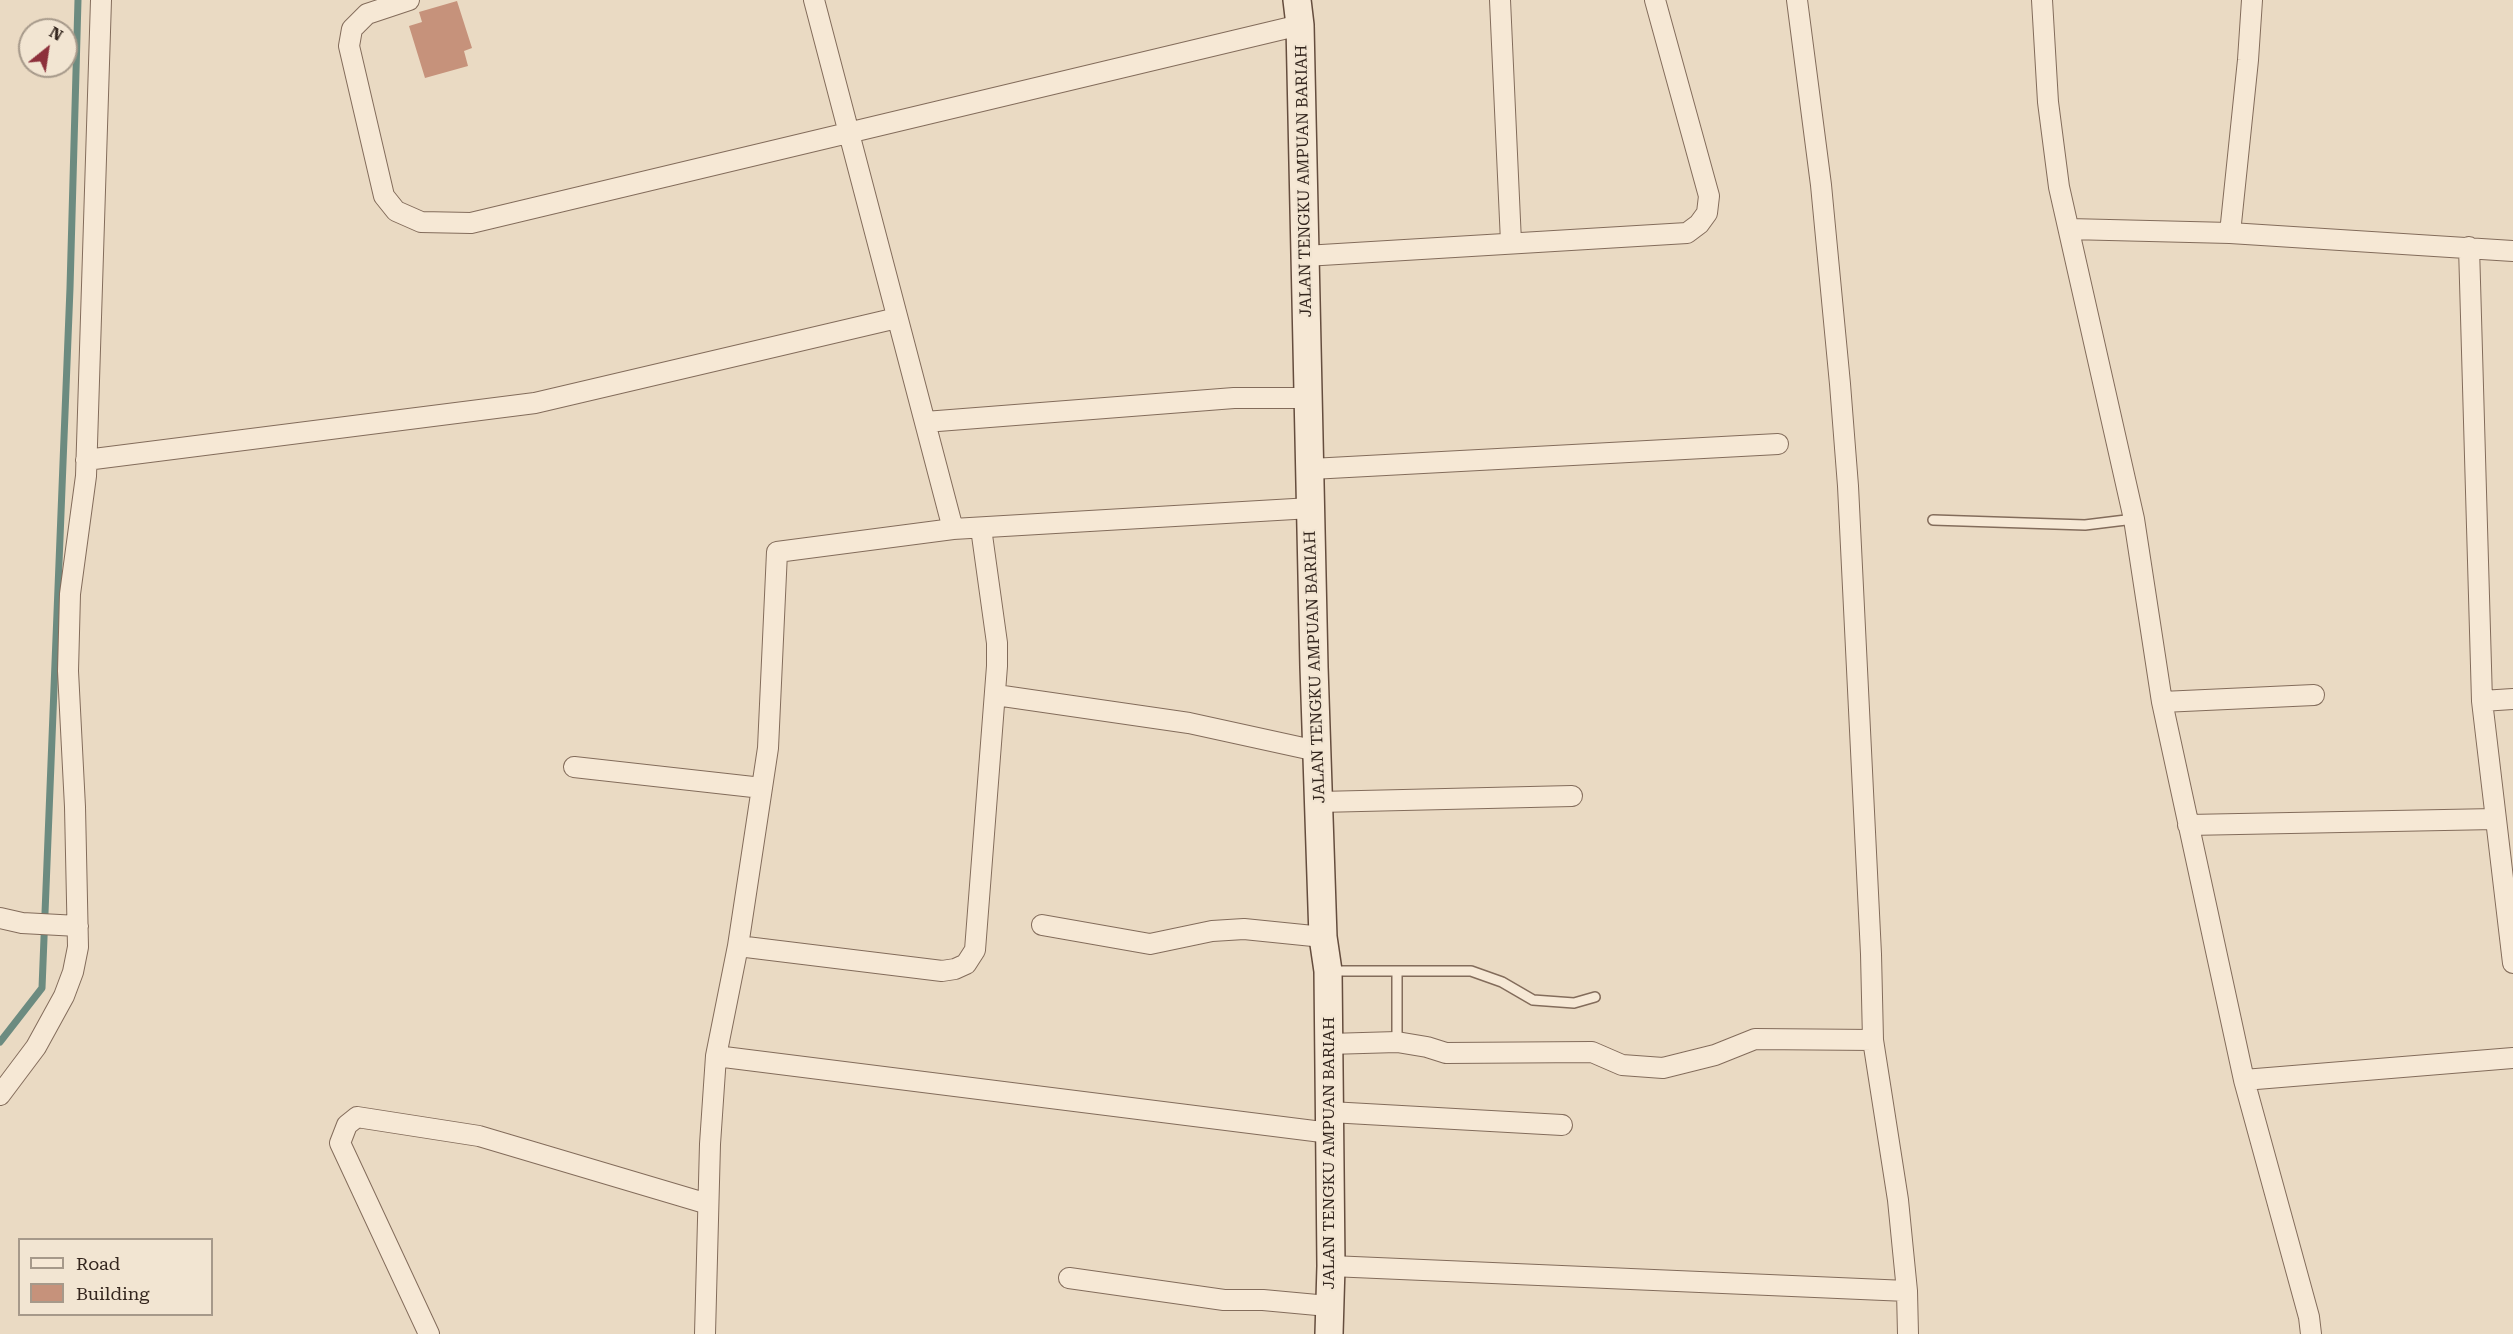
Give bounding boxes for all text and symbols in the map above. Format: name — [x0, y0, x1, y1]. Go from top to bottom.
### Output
north arrow — [18, 18, 78, 78]
text: N — [46, 22, 66, 45]
street label: JALAN TENGKU AMPUAN BARIAH — [1292, 44, 1316, 318]
street label: JALAN TENGKU AMPUAN BARIAH — [1301, 530, 1329, 804]
street label: JALAN TENGKU AMPUAN BARIAH — [1319, 1017, 1339, 1289]
legend — [18, 1238, 213, 1316]
text: Road — [76, 1253, 120, 1274]
text: Building — [76, 1283, 150, 1304]

